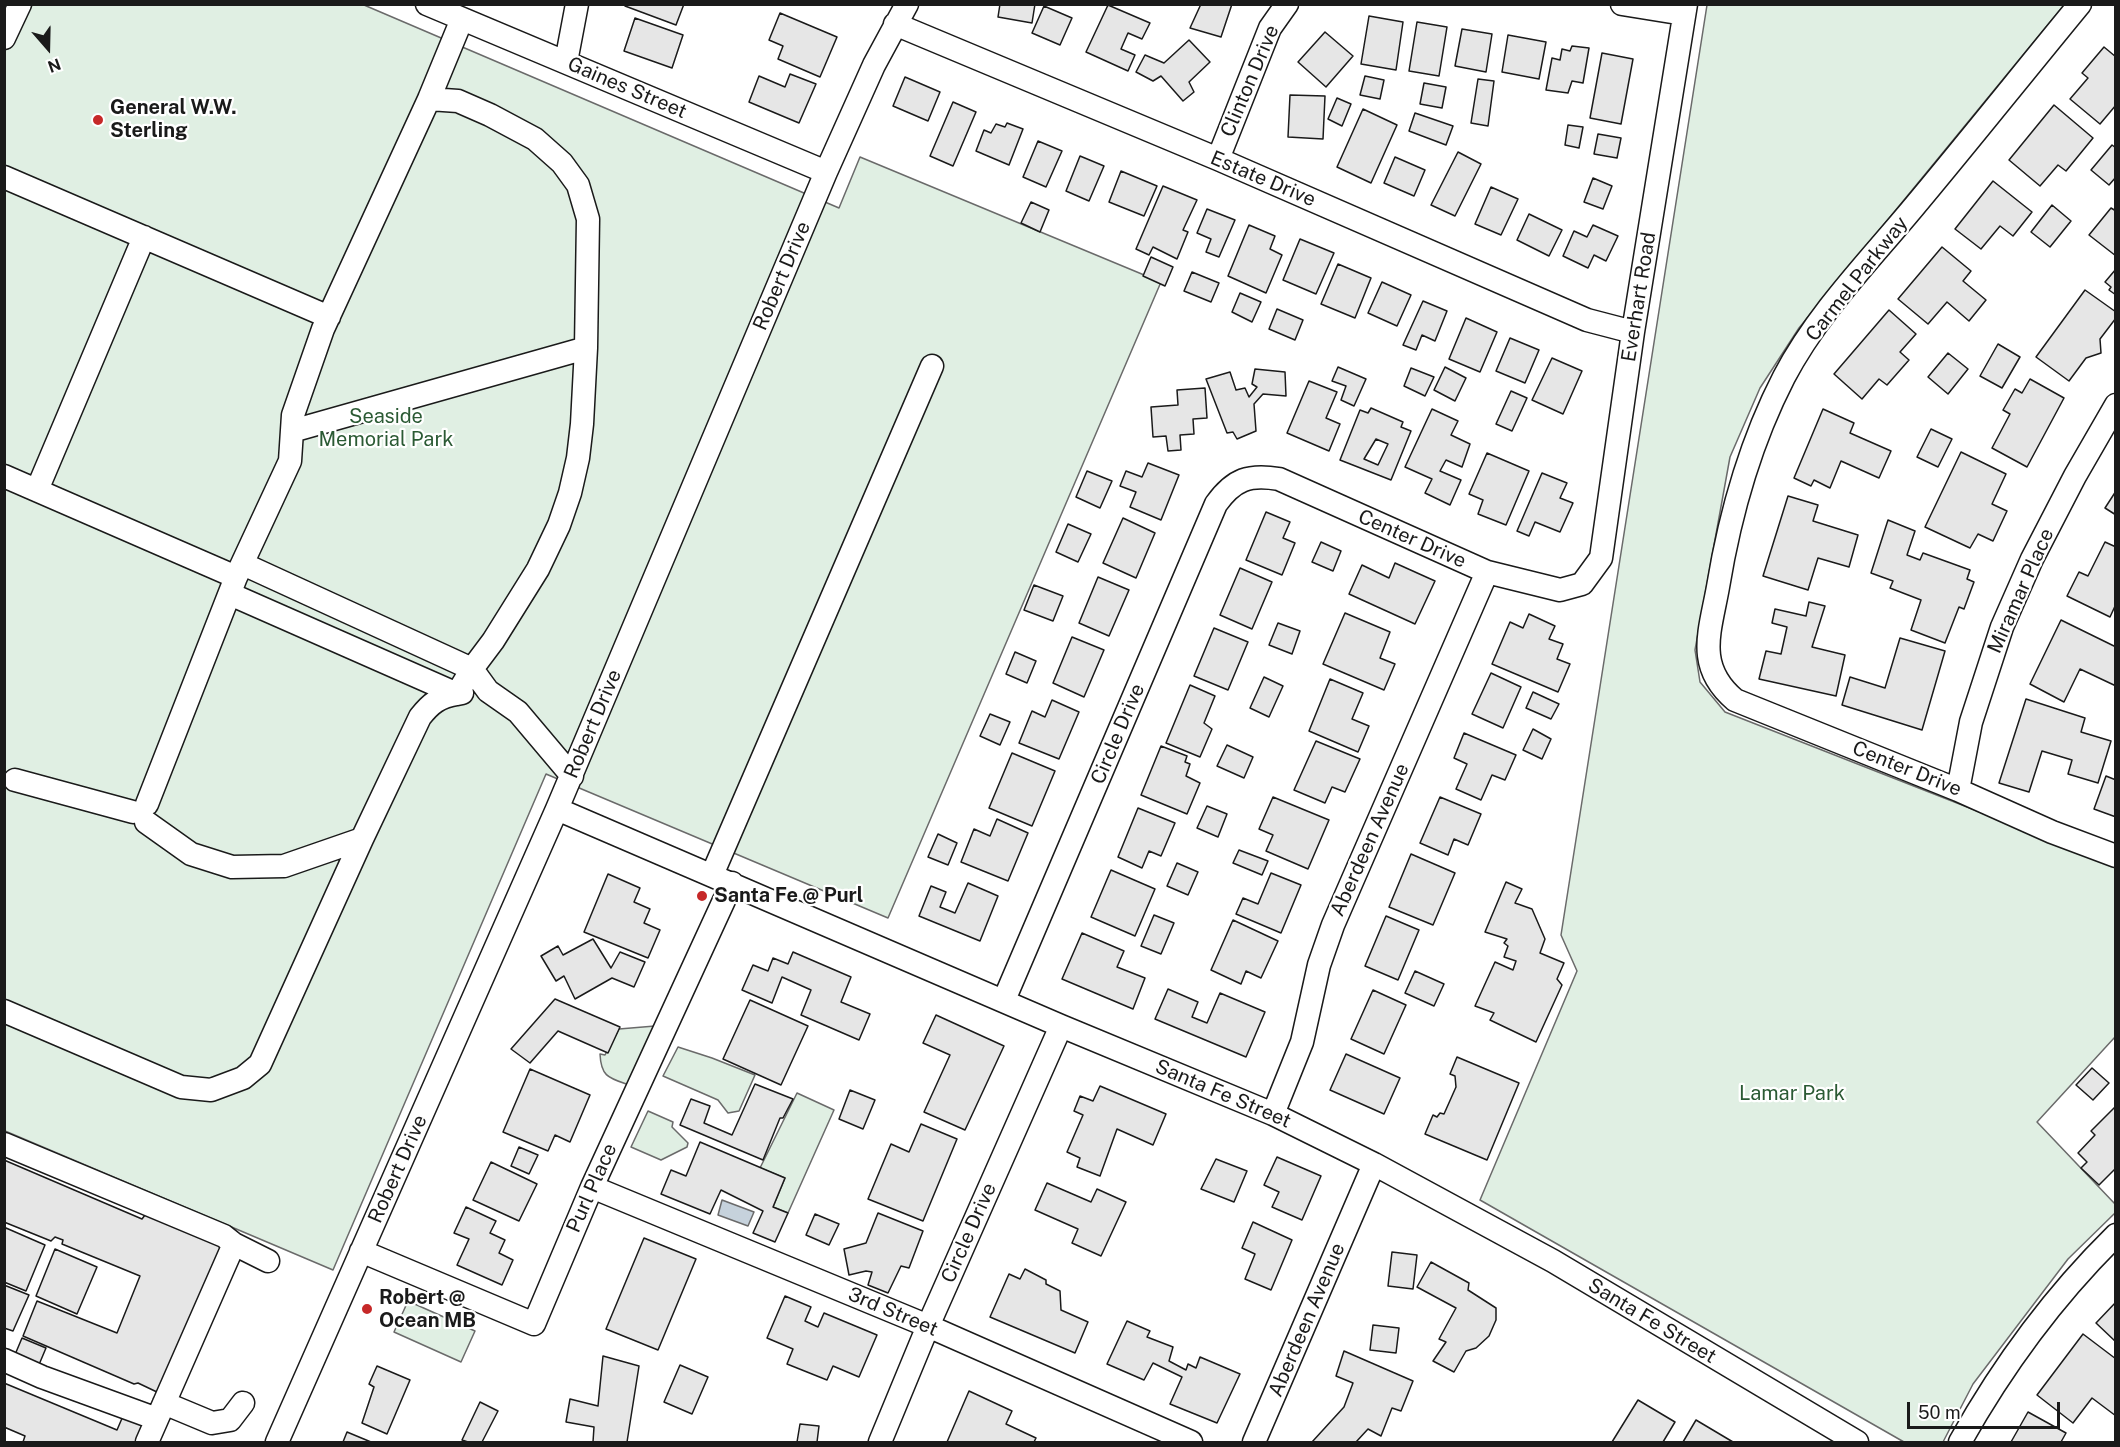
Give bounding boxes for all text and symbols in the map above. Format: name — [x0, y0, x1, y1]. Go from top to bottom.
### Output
north arrow — [18, 18, 78, 78]
street label: Clinton Drive — [1216, 22, 1284, 140]
street label: Gaines Street — [564, 52, 690, 124]
text: N — [45, 54, 63, 76]
place label: General W.W. Sterling — [110, 96, 237, 143]
marker: General W.W. Sterling — [91, 113, 105, 127]
street label: Estate Drive — [1207, 146, 1319, 212]
street label: Carmel Parkway — [1801, 212, 1913, 346]
street label: Robert Drive — [748, 218, 816, 334]
street label: Everhart Road — [1617, 230, 1661, 364]
park label: Seaside Memorial Park — [319, 405, 453, 452]
street label: Center Drive — [1354, 505, 1470, 573]
street label: Miramar Place — [1983, 525, 2059, 657]
street label: Robert Drive — [559, 666, 627, 782]
street label: Circle Drive — [1086, 680, 1150, 788]
street label: Center Drive — [1849, 736, 1965, 802]
street label: Aberdeen Avenue — [1326, 760, 1414, 920]
place label: Santa Fe @ Purl — [714, 884, 863, 908]
marker: Santa Fe @ Purl — [695, 889, 709, 903]
street label: Santa Fe Street — [1151, 1055, 1295, 1133]
park label: Lamar Park — [1739, 1082, 1845, 1106]
street label: Robert Drive — [363, 1111, 433, 1227]
street label: Purl Place — [562, 1140, 622, 1236]
street label: Circle Drive — [936, 1179, 1002, 1287]
street label: Aberdeen Avenue — [1264, 1239, 1350, 1401]
street label: Santa Fe Street — [1584, 1273, 1720, 1369]
street label: 3rd Street — [844, 1282, 942, 1342]
place label: Robert @ Ocean MB — [379, 1286, 476, 1333]
marker: Robert @ Ocean MB — [360, 1302, 374, 1316]
scale bar — [1910, 1390, 2063, 1428]
text: 50 m — [1918, 1402, 1961, 1423]

